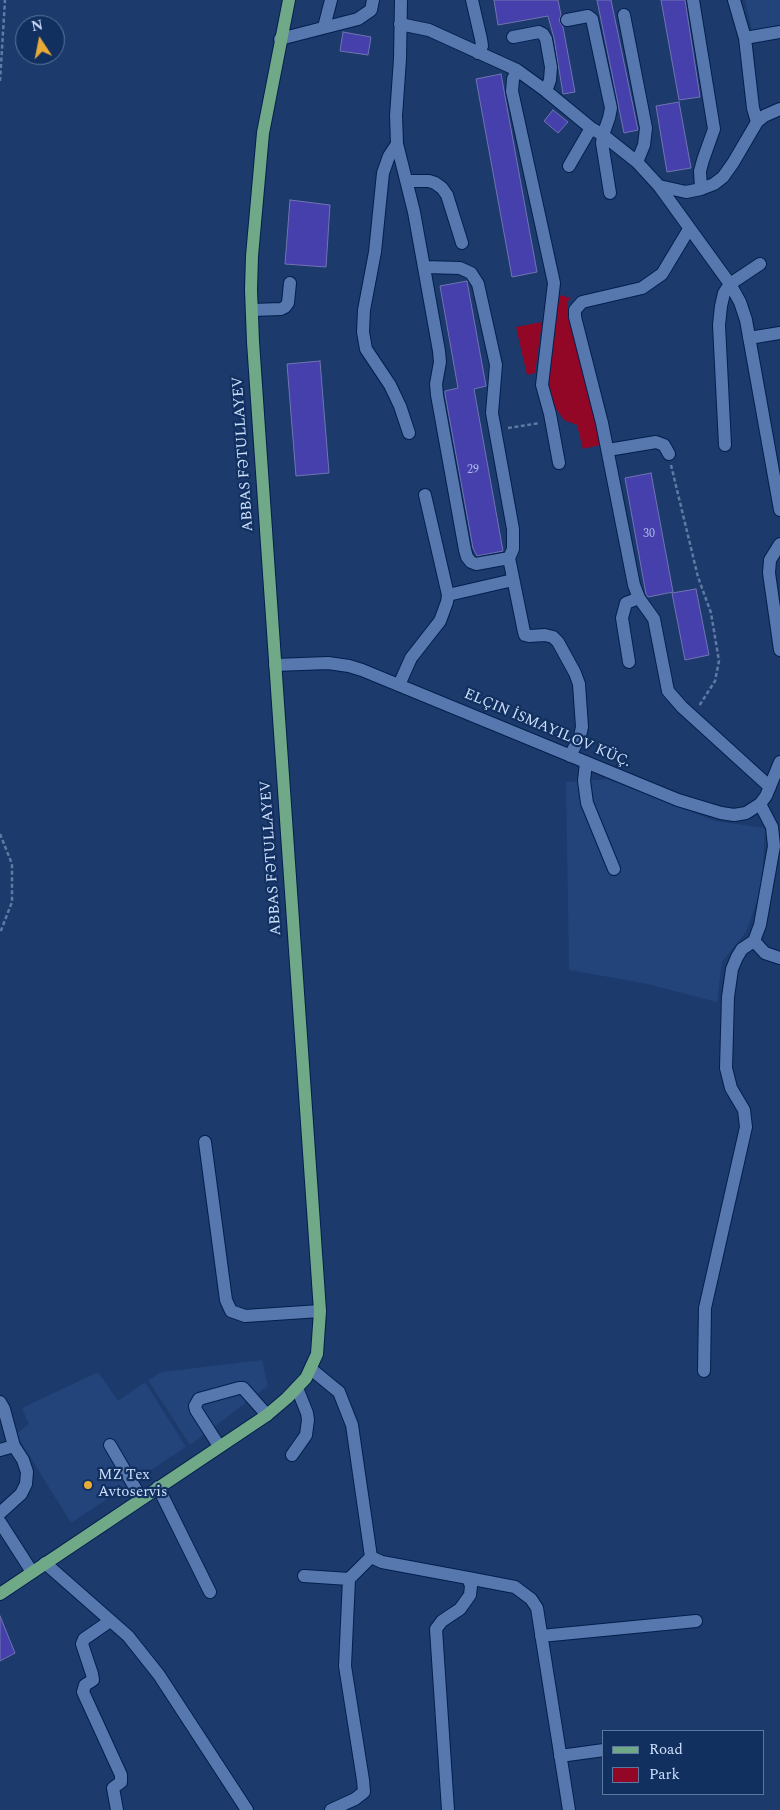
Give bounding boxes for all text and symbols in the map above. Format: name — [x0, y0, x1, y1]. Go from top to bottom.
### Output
text: N — [30, 14, 45, 37]
north arrow — [15, 15, 65, 65]
street label: ABBAS FƏTULLAYEV — [230, 376, 258, 532]
house number: 29 — [467, 464, 479, 478]
house number: 30 — [643, 528, 655, 542]
street label: ELÇIN İSMAYILOV KÜÇ. — [461, 686, 633, 772]
street label: ABBAS FƏTULLAYEV — [258, 780, 286, 936]
place label: MZ Tex Avtoservis — [98, 1467, 167, 1502]
marker: MZ Tex Avtoservis — [82, 1479, 94, 1491]
legend — [602, 1730, 765, 1795]
text: Road — [649, 1738, 683, 1761]
text: Park — [649, 1763, 680, 1786]

